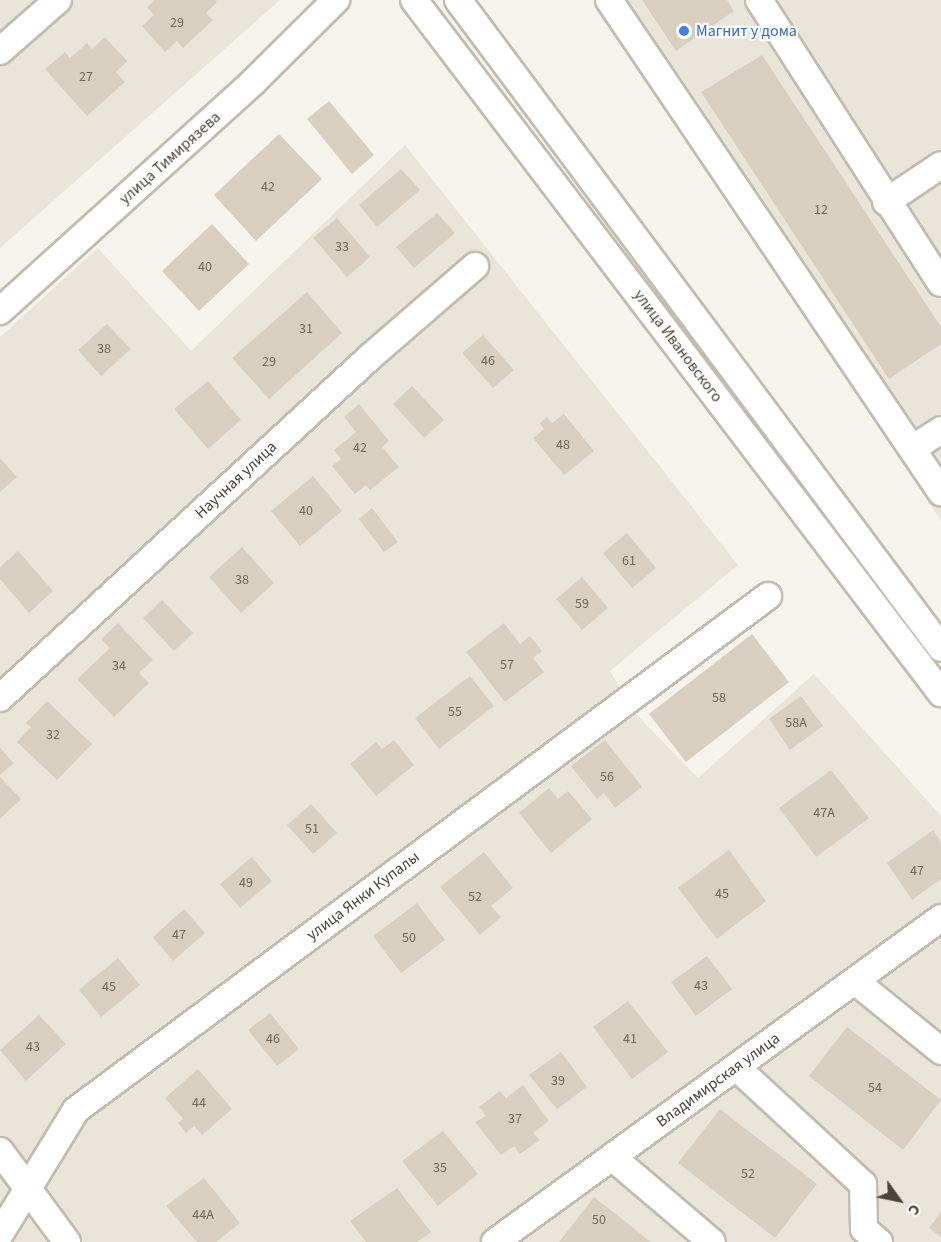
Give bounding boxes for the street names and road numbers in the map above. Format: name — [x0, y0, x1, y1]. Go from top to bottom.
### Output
street label: улица Тимирязева — [115, 107, 225, 209]
street label: улица Ивановского — [629, 286, 727, 406]
street label: Научная улица — [191, 437, 281, 523]
street label: улица Янки Купалы — [303, 847, 423, 945]
street label: Владимирская улица — [652, 1029, 784, 1131]

